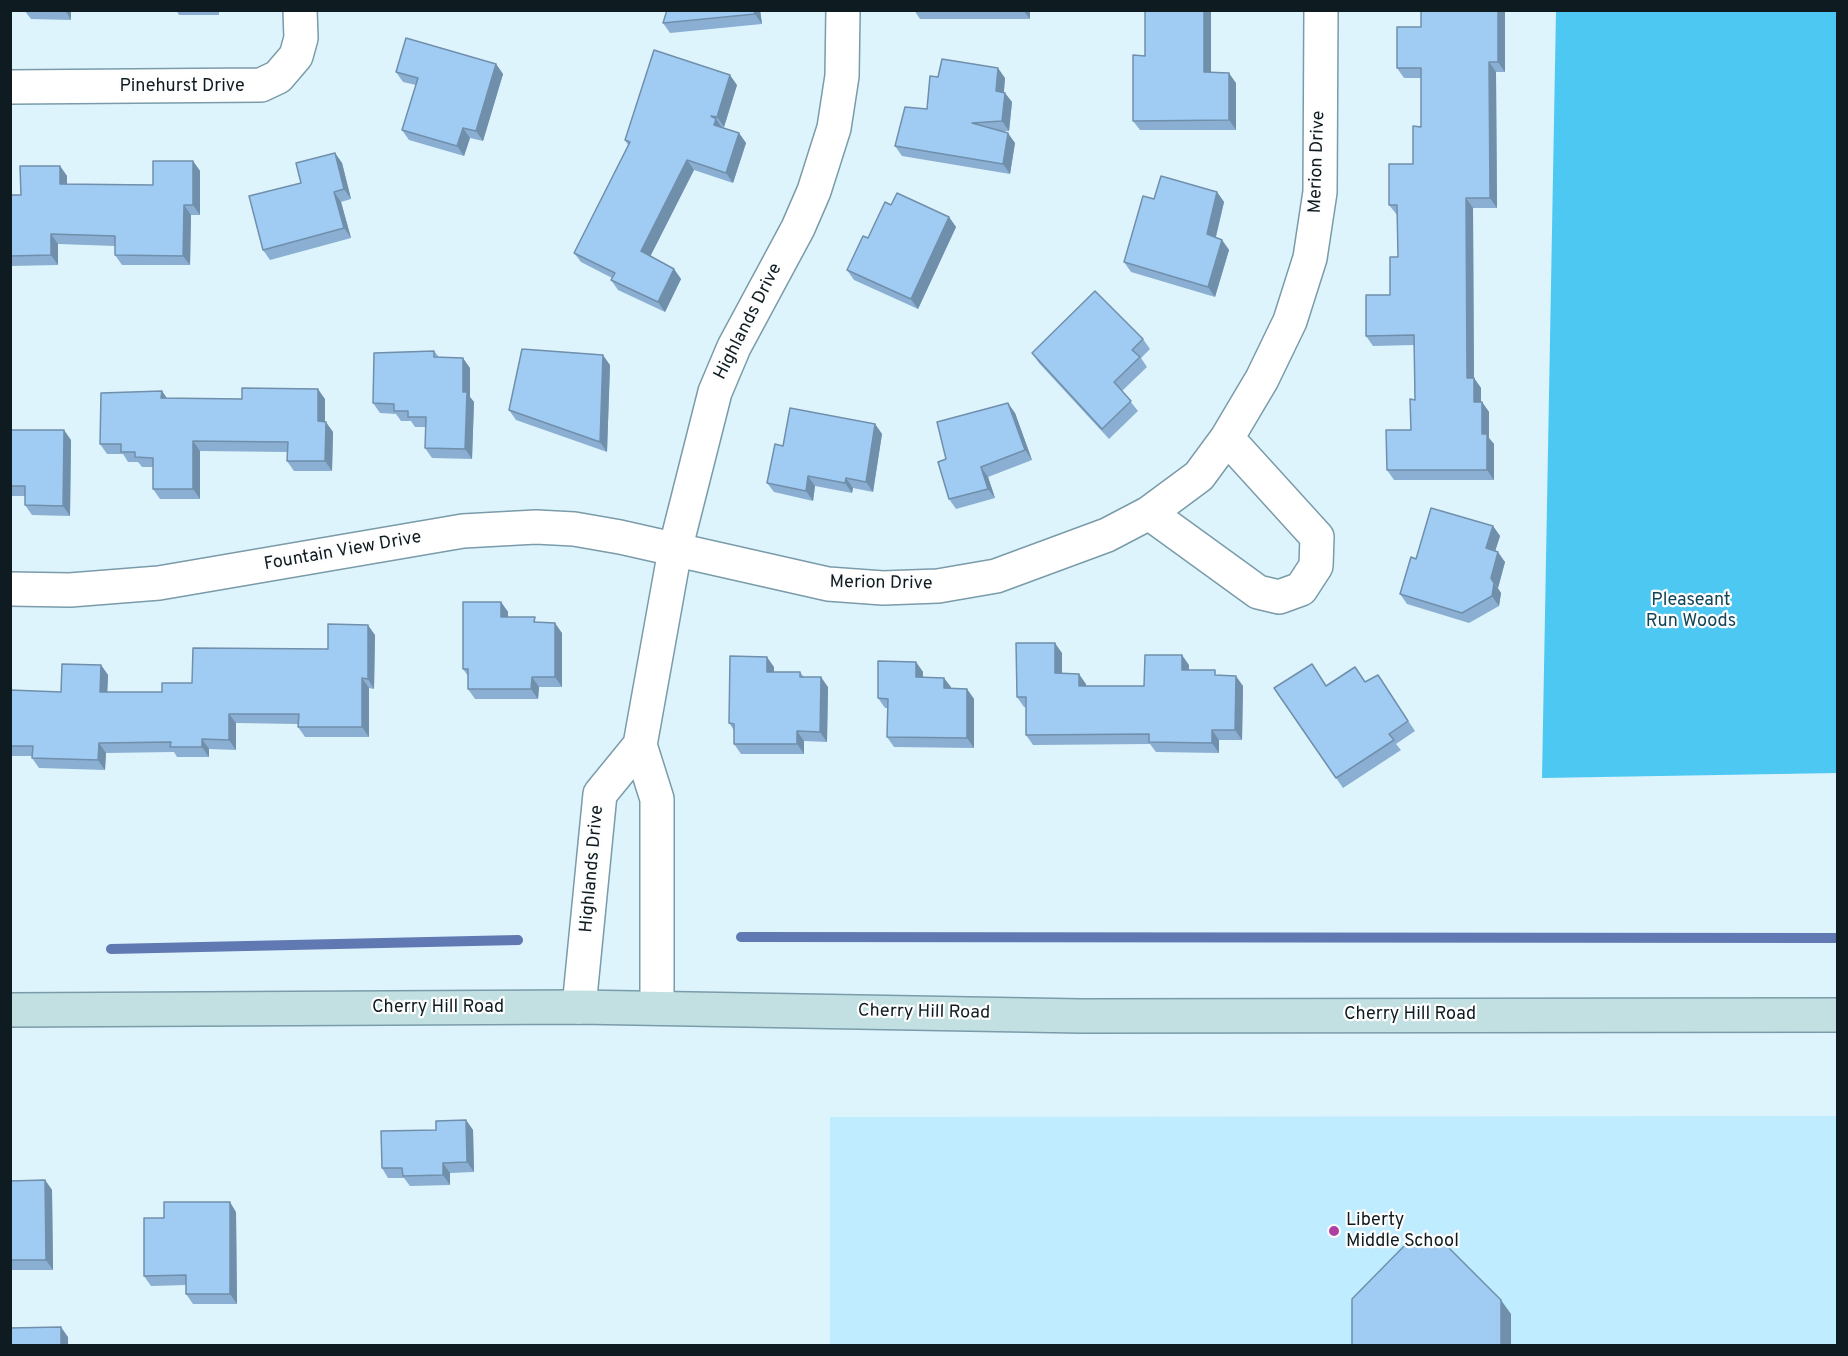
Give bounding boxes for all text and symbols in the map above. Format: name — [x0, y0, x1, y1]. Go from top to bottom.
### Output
street label: Pinehurst Drive — [119, 76, 245, 98]
street label: Merion Drive — [1305, 110, 1331, 214]
street label: Highlands Drive — [710, 260, 788, 384]
street label: Fountain View Drive — [263, 528, 423, 576]
street label: Merion Drive — [829, 572, 933, 596]
park label: Pleaseant Run Woods — [1646, 590, 1736, 632]
street label: Highlands Drive — [577, 804, 609, 934]
street label: Cherry Hill Road — [372, 997, 504, 1019]
street label: Cherry Hill Road — [858, 1001, 990, 1025]
street label: Cherry Hill Road — [1344, 1004, 1476, 1026]
place label: Liberty Middle School — [1346, 1210, 1459, 1252]
marker: Liberty Middle School — [1327, 1224, 1341, 1238]

